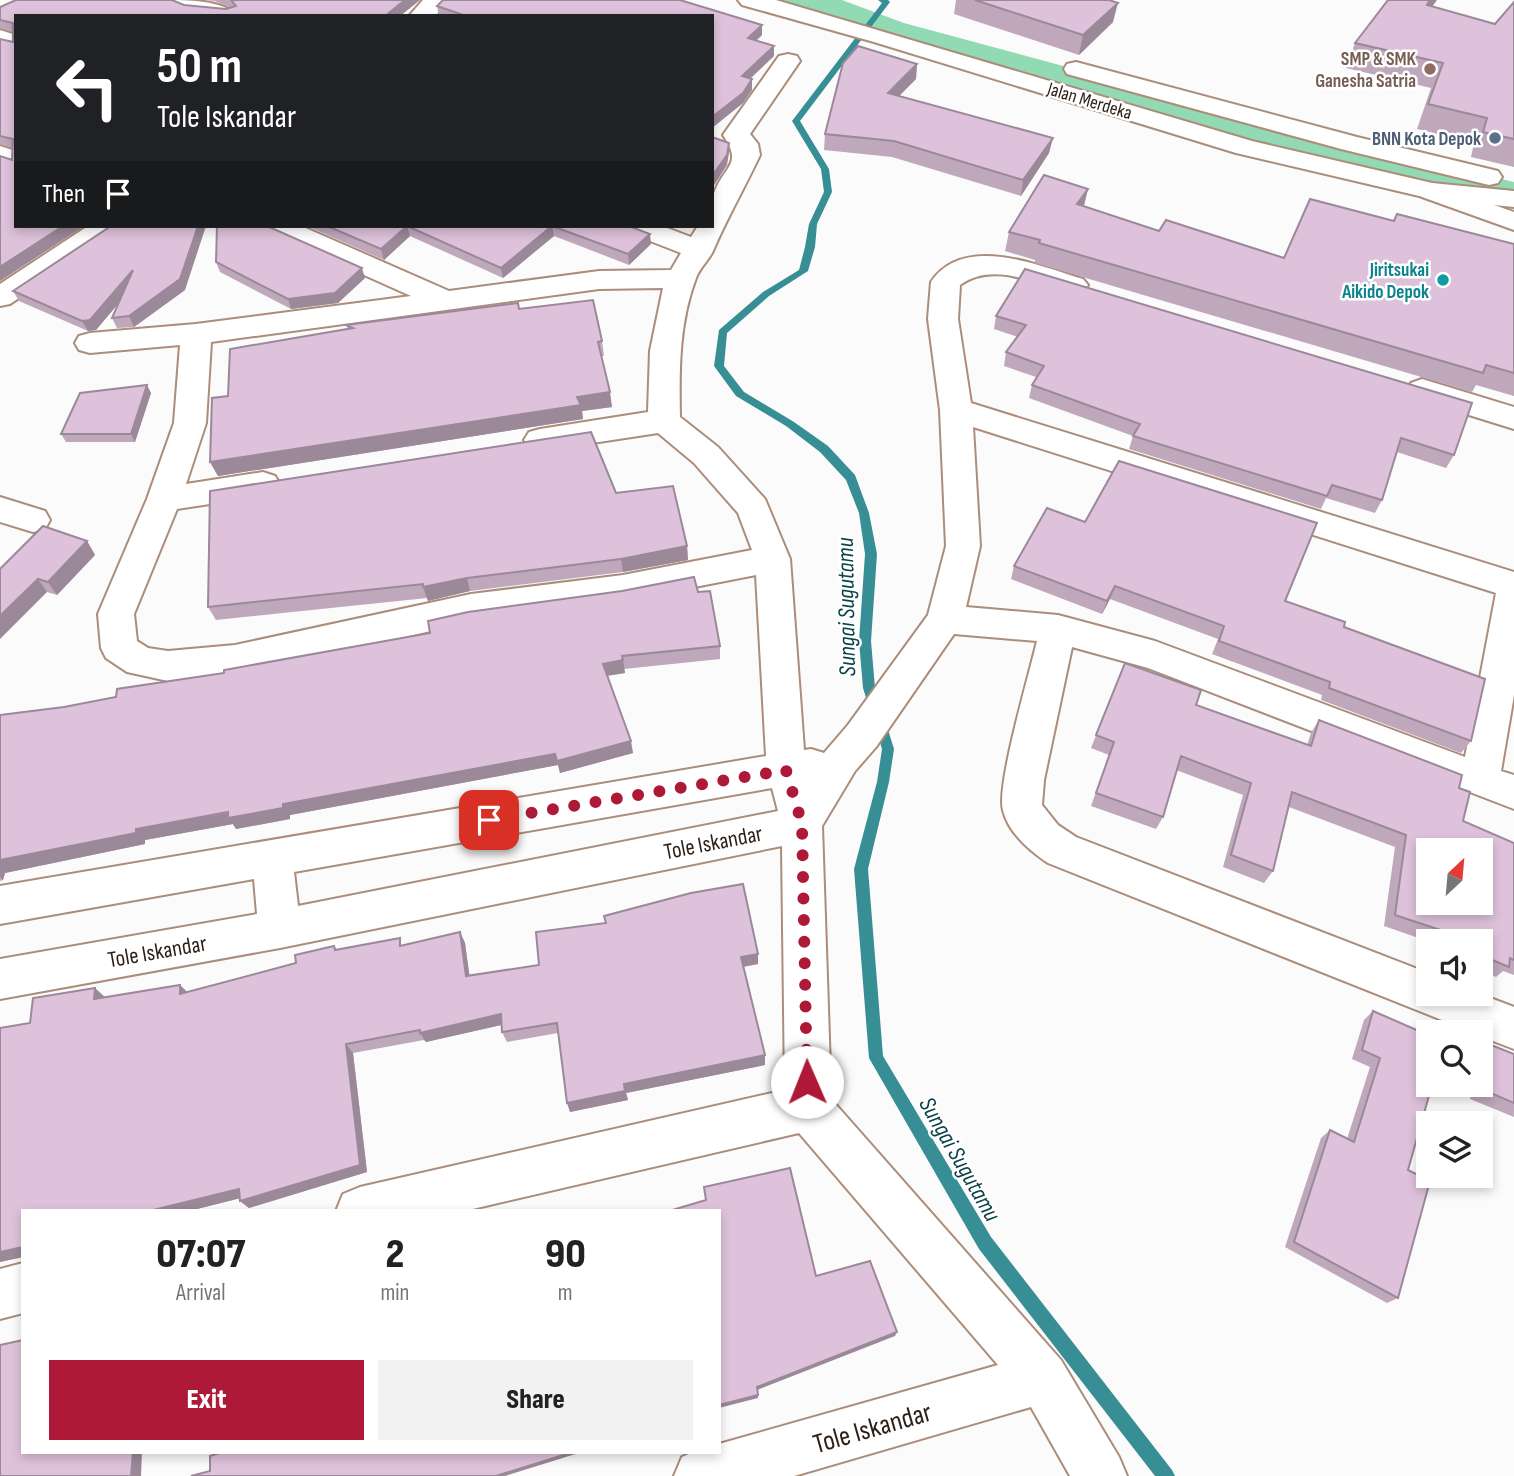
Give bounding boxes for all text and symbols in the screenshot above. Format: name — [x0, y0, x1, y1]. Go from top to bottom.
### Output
text: 50 m — [157, 38, 242, 97]
icon: left — [42, 42, 133, 133]
place label: SMP & SMK Ganesha Satria — [1315, 48, 1417, 93]
marker: SMP & SMK Ganesha Satria — [1422, 61, 1438, 77]
street label: Jalan Merdeka — [1043, 77, 1135, 125]
text: Tole Iskandar — [157, 98, 296, 137]
place label: BNN Kota Depok — [1372, 128, 1481, 151]
marker: BNN Kota Depok — [1487, 130, 1503, 146]
icon: arrive — [99, 175, 137, 213]
text: Then — [42, 179, 85, 210]
place label: Jiritsukai Aikido Depok — [1341, 259, 1429, 304]
marker: Jiritsukai Aikido Depok — [1435, 272, 1451, 288]
water label: Sungai Sugutamu — [831, 537, 862, 677]
pin — [459, 790, 519, 850]
icon: arrive — [470, 801, 508, 839]
street label: Tole Iskandar — [661, 820, 765, 866]
north arrow — [1416, 838, 1493, 915]
map controls — [1416, 838, 1493, 1188]
street label: Tole Iskandar — [106, 929, 209, 974]
button: sound — [1416, 929, 1493, 1006]
button: search — [1416, 1020, 1493, 1097]
position arrow — [770, 1045, 844, 1119]
water label: Sungai Sugutamu — [912, 1092, 1007, 1227]
button: layers — [1416, 1111, 1493, 1188]
text: 07:07 — [156, 1229, 245, 1280]
text: 2 — [386, 1229, 404, 1280]
text: 90 — [545, 1229, 586, 1280]
text: Arrival — [176, 1279, 225, 1307]
text: min — [381, 1279, 409, 1307]
text: m — [558, 1279, 573, 1307]
button: Exit — [49, 1360, 364, 1440]
button: Share — [378, 1360, 693, 1440]
street label: Tole Iskandar — [809, 1396, 935, 1461]

